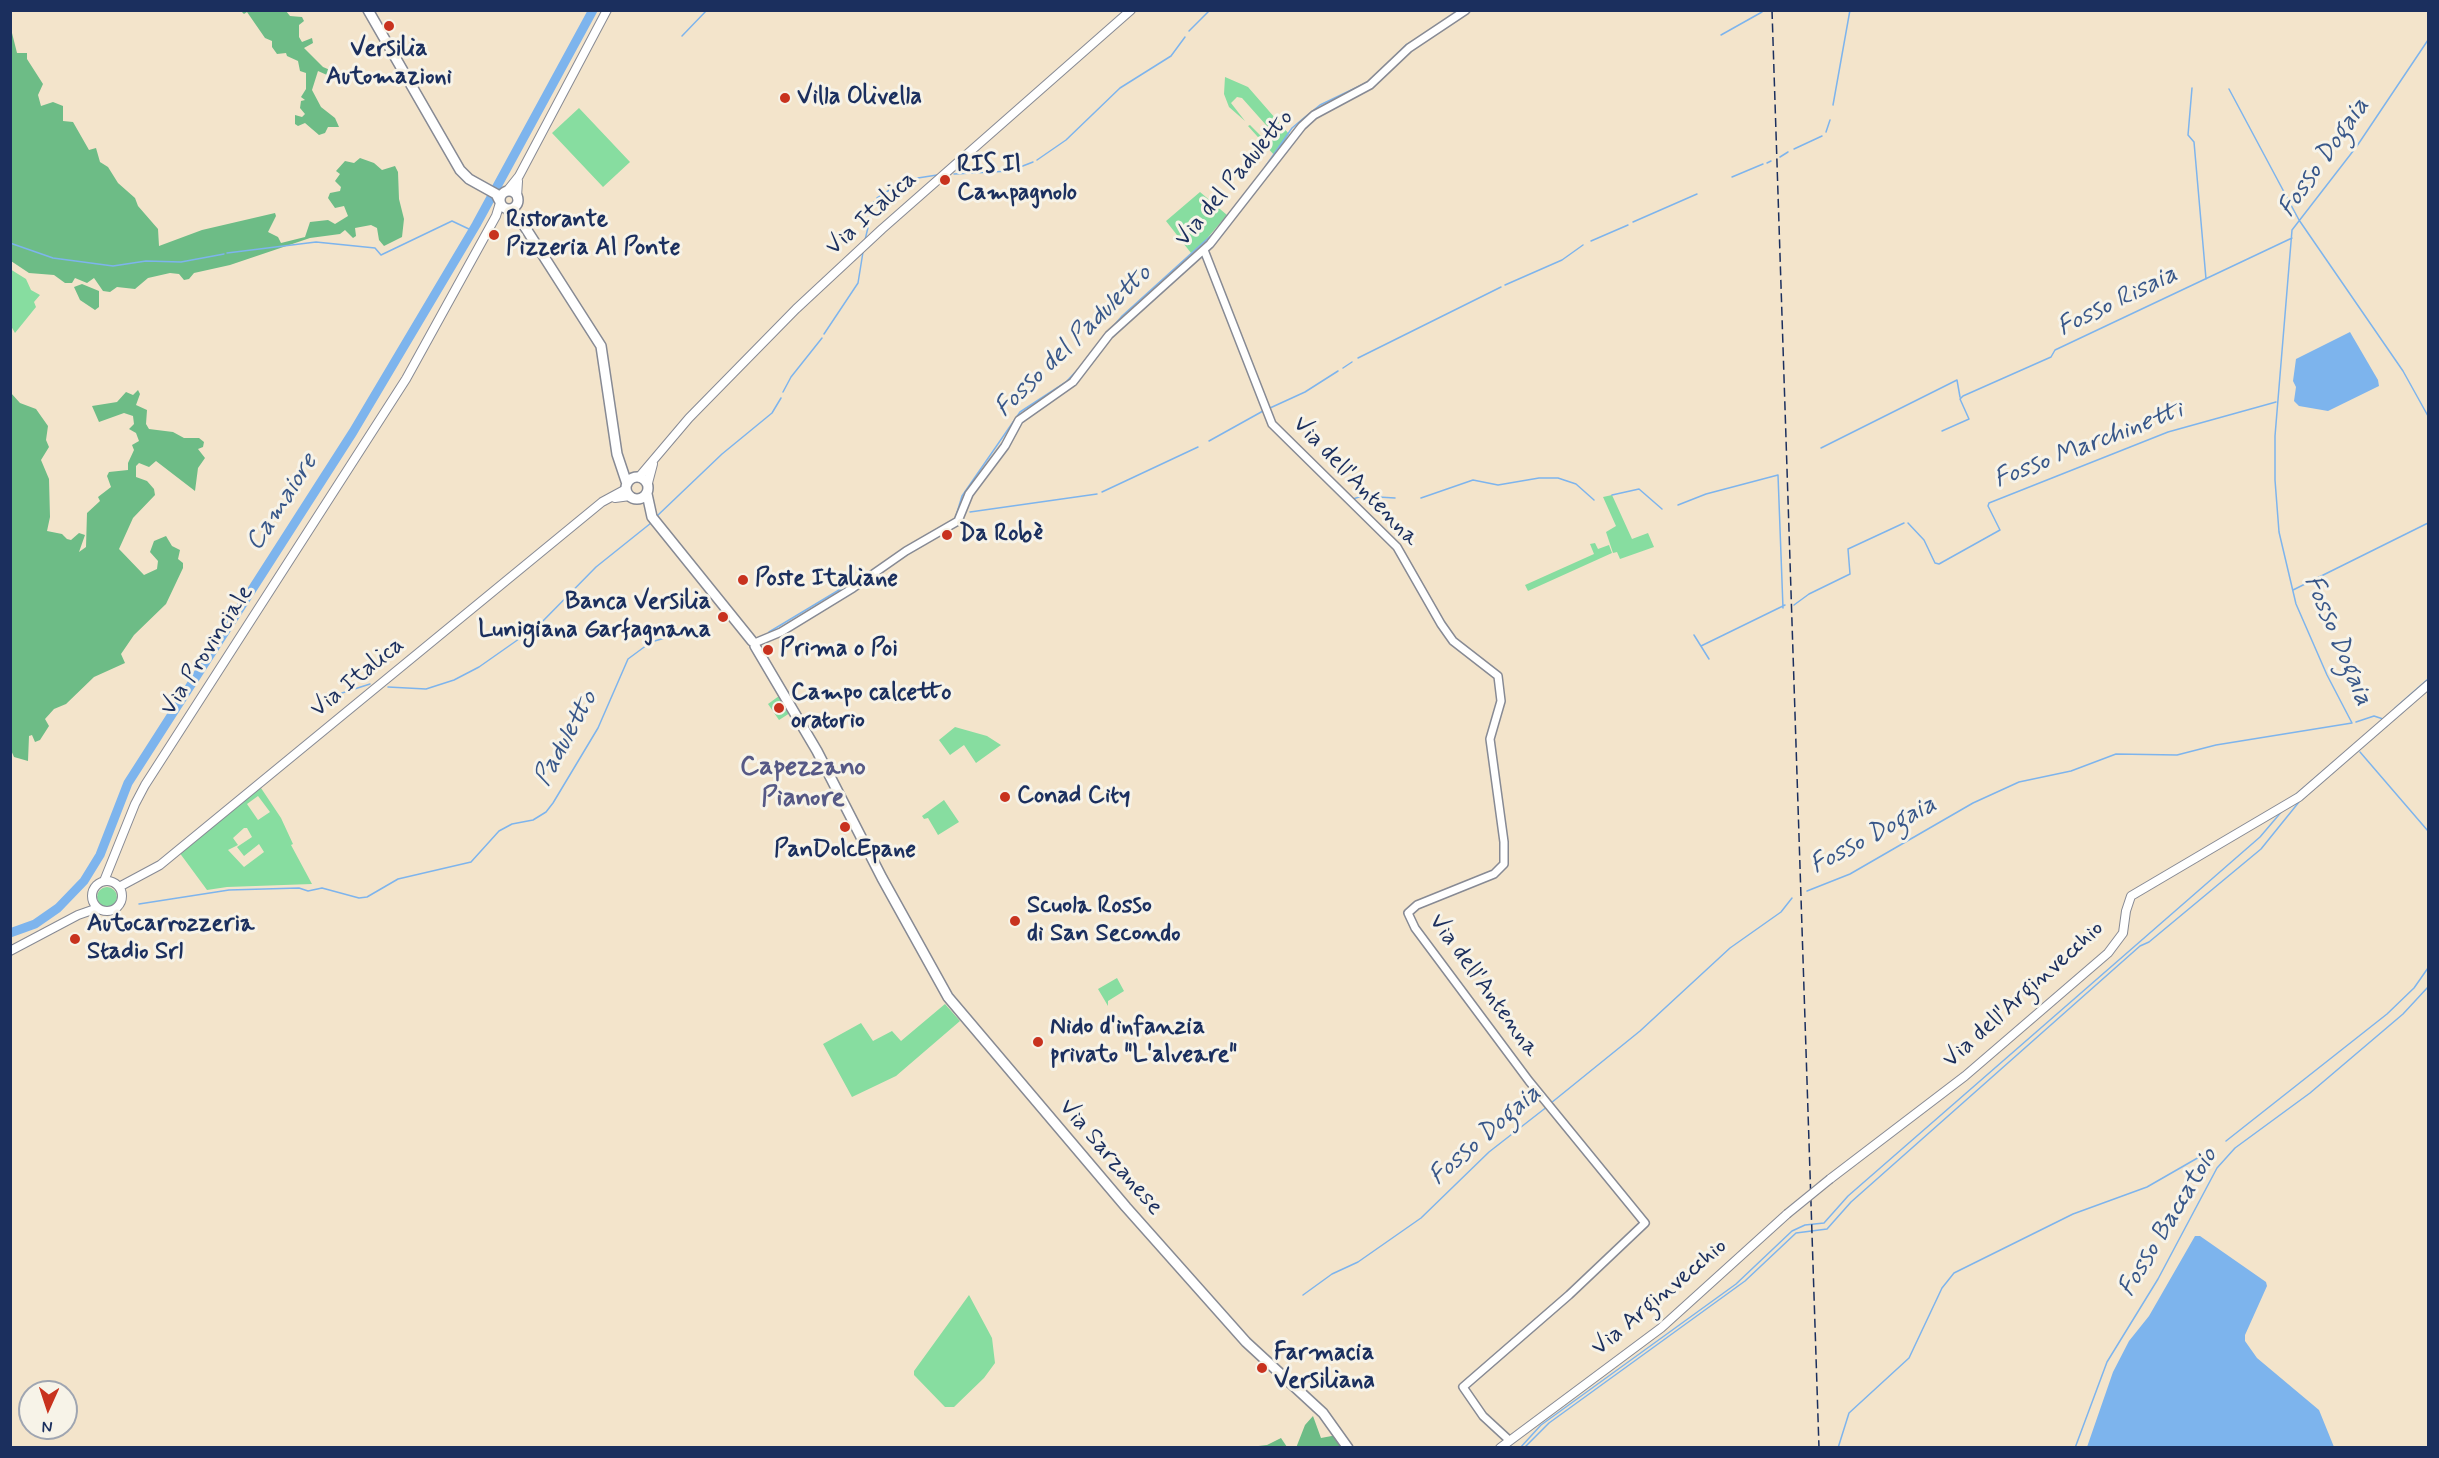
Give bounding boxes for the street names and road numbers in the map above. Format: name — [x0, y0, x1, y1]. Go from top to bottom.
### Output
street label: Via del Paduletto — [1169, 105, 1301, 253]
street label: Via Italica — [821, 166, 923, 262]
street label: Via dell'Antenna — [1286, 411, 1424, 553]
street label: Via Provinciale — [155, 580, 261, 722]
street label: Via Italica — [305, 631, 411, 725]
street label: Via dell'Antenna — [1421, 909, 1545, 1063]
street label: Via dell'Arginvecchio — [1938, 915, 2110, 1075]
street label: Via Sarzanese — [1052, 1094, 1168, 1222]
street label: Via Arginvecchio — [1586, 1233, 1734, 1363]

